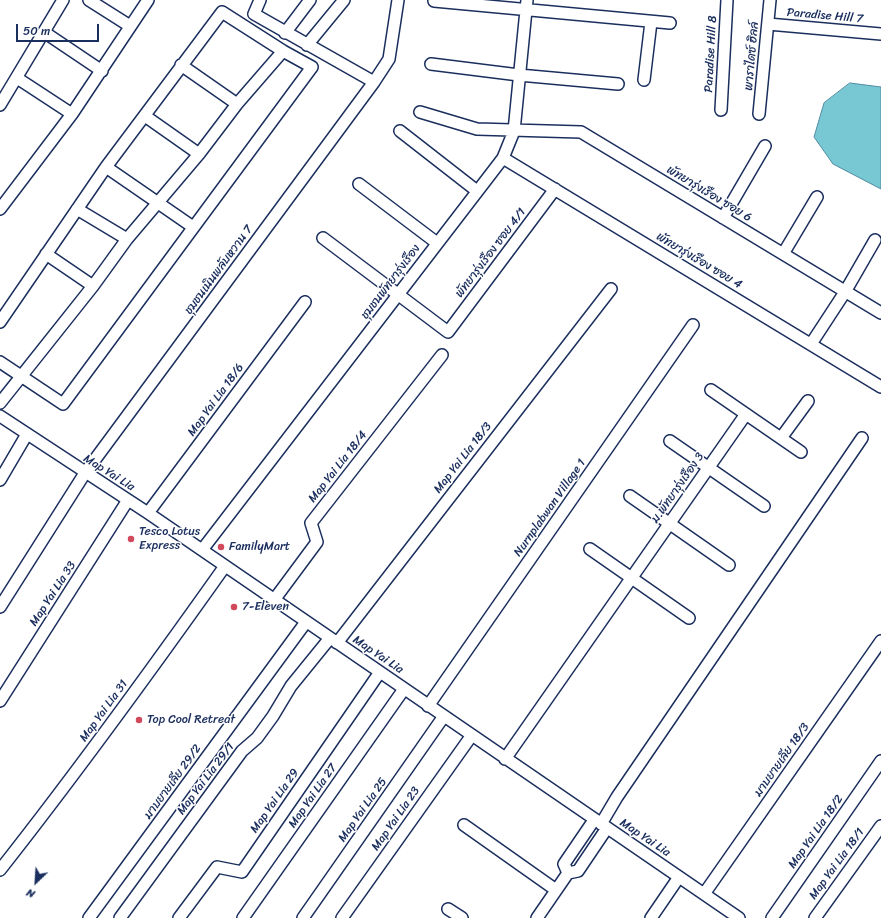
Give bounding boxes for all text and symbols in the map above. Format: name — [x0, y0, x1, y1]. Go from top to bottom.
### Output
street label: Paradise Hill 7 — [786, 5, 864, 27]
street label: Paradise Hill 8 — [702, 15, 720, 93]
scale bar — [18, 16, 101, 42]
text: 50 m — [23, 20, 50, 42]
street label: พาราไดซ์ ฮิลล์ — [742, 21, 762, 91]
street label: พัทยารุ่งเรือง ซอย 6 — [664, 163, 754, 225]
street label: พัทยารุ่งเรือง ซอย 4/1 — [453, 205, 529, 301]
street label: ชุมชนเนินพลับหวาน 7 — [182, 223, 256, 317]
street label: พัทยารุ่งเรือง ซอย 4 — [654, 230, 744, 292]
street label: ชุมชนพัทยารุ่งเรือง — [358, 242, 424, 322]
street label: Map Yai Lia 18/6 — [185, 361, 247, 439]
street label: Map Yai Lia 18/3 — [431, 420, 495, 496]
street label: Map Yai Lia 18/4 — [306, 428, 370, 506]
street label: ม.พัทยารุ่งเรือง 3 — [648, 450, 708, 526]
street label: Map Yai Lia — [81, 452, 137, 494]
street label: Nurnplabwan Village 1 — [511, 457, 589, 559]
place label: Tesco Lotus Express — [139, 525, 200, 553]
marker: Tesco Lotus Express — [126, 534, 136, 544]
place label: FamilyMart — [229, 540, 290, 554]
marker: FamilyMart — [216, 542, 226, 552]
street label: Map Yai Lia 33 — [27, 559, 79, 629]
place label: 7-Eleven — [242, 600, 289, 614]
marker: 7-Eleven — [229, 602, 239, 612]
street label: Map Yai Lia — [350, 633, 406, 677]
street label: Map Yai Lia 31 — [77, 677, 131, 745]
place label: Top Cool Retreat — [147, 713, 235, 727]
marker: Top Cool Retreat — [134, 715, 144, 725]
street label: มาบยายเลีย 18/3 — [751, 721, 813, 799]
street label: Map Yai Lia 29/1 — [174, 740, 238, 818]
street label: มาบยายเลีย 29/2 — [141, 742, 205, 822]
street label: Map Yai Lia 27 — [286, 761, 340, 831]
street label: Map Yai Lia 29 — [247, 766, 303, 836]
street label: Map Yai Lia 25 — [336, 775, 390, 845]
street label: Map Yai Lia 23 — [369, 784, 423, 854]
street label: Map Yai Lia 18/2 — [785, 793, 847, 871]
street label: Map Yai Lia — [617, 816, 673, 860]
street label: Map Yai Lia 18/1 — [806, 826, 868, 902]
north arrow — [16, 862, 56, 902]
text: N — [23, 883, 38, 904]

